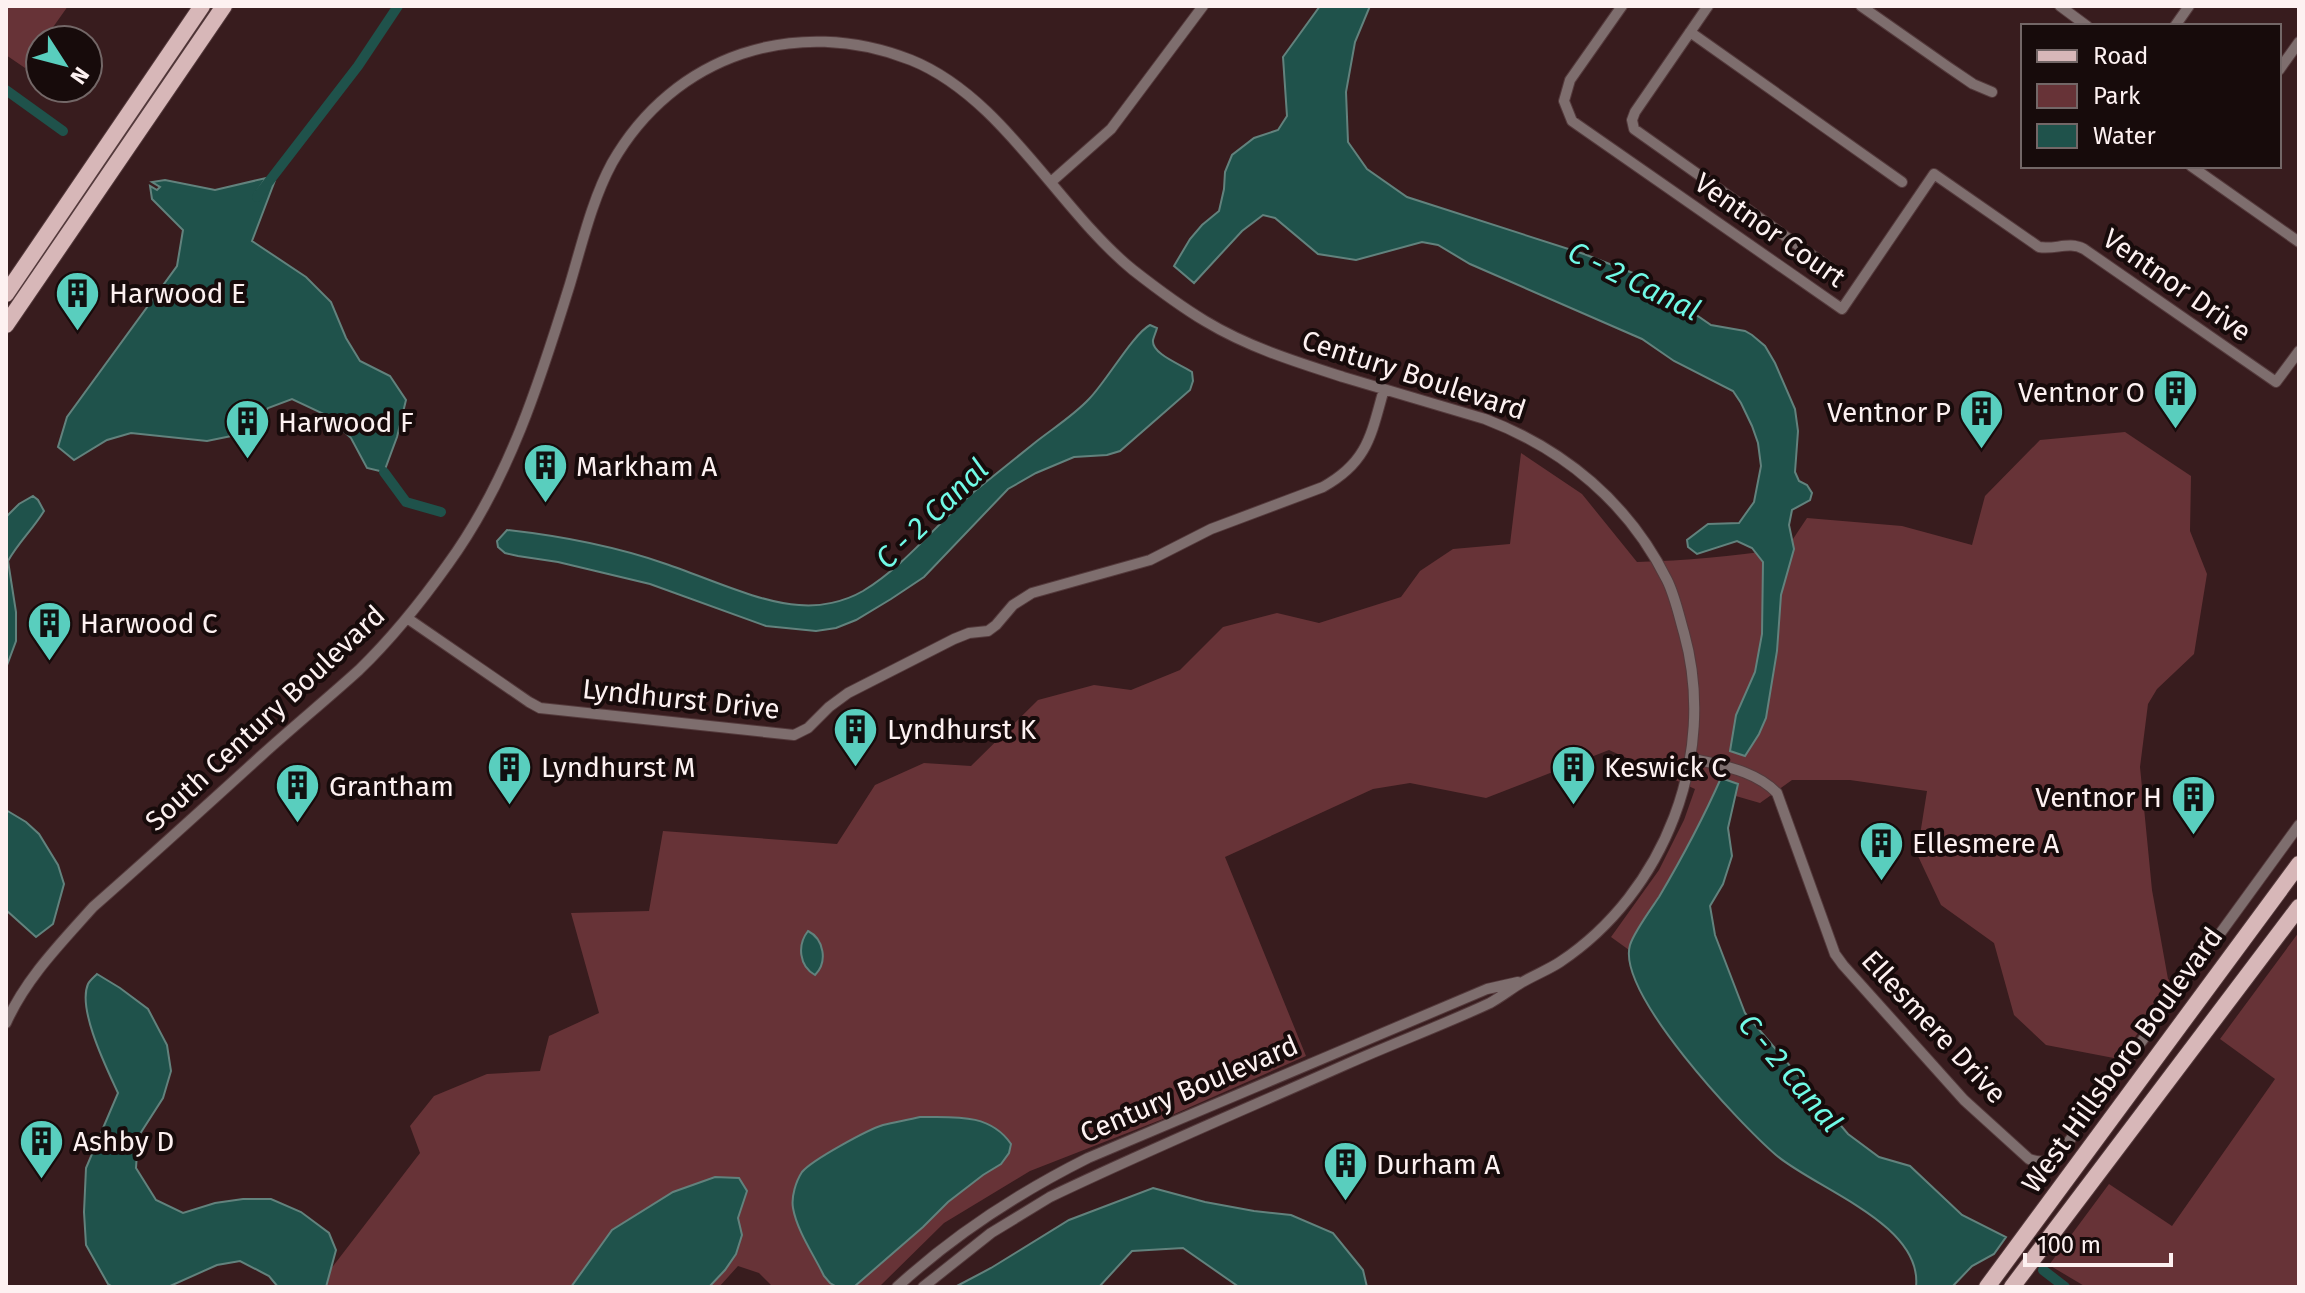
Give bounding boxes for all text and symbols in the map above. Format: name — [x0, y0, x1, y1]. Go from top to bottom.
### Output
north arrow — [24, 24, 104, 104]
legend — [2021, 24, 2281, 168]
text: Road — [2093, 42, 2148, 70]
text: N — [65, 62, 95, 89]
text: Park — [2093, 82, 2141, 110]
text: Water — [2093, 122, 2157, 150]
street label: Ventnor Court — [1688, 166, 1852, 295]
street label: Ventnor Drive — [2097, 222, 2257, 348]
water label: C - 2 Canal — [1562, 234, 1706, 328]
building icon: Harwood E — [54, 269, 102, 332]
place label: Harwood E — [109, 277, 246, 310]
street label: Century Boulevard — [1298, 323, 1530, 427]
building icon: Ventnor O — [2152, 368, 2200, 431]
place label: Ventnor O — [2018, 376, 2145, 409]
building icon: Ventnor P — [1958, 388, 2006, 451]
place label: Ventnor P — [1827, 396, 1951, 429]
building icon: Harwood F — [223, 398, 271, 461]
place label: Harwood F — [278, 406, 414, 439]
building icon: Markham A — [521, 442, 569, 505]
place label: Markham A — [576, 450, 717, 483]
water label: C - 2 Canal — [868, 451, 996, 577]
street label: South Century Boulevard — [138, 598, 392, 838]
building icon: Harwood C — [25, 599, 73, 662]
place label: Harwood C — [80, 607, 218, 640]
street label: Lyndhurst Drive — [581, 672, 781, 726]
building icon: Lyndhurst K — [832, 705, 880, 768]
place label: Lyndhurst K — [887, 713, 1037, 746]
building icon: Lyndhurst M — [486, 743, 534, 806]
building icon: Keswick C — [1549, 743, 1597, 806]
place label: Lyndhurst M — [541, 751, 695, 784]
place label: Keswick C — [1604, 751, 1727, 784]
building icon: Grantham — [274, 762, 322, 825]
place label: Grantham — [329, 770, 454, 803]
building icon: Ventnor H — [2169, 773, 2217, 836]
place label: Ventnor H — [2035, 781, 2162, 814]
building icon: Ellesmere A — [1857, 819, 1905, 882]
place label: Ellesmere A — [1912, 827, 2059, 860]
street label: West Hillsboro Boulevard — [2015, 921, 2229, 1199]
street label: Ellesmere Drive — [1855, 944, 2013, 1110]
water label: C - 2 Canal — [1730, 1007, 1850, 1139]
street label: Century Boulevard — [1075, 1028, 1303, 1150]
building icon: Ashby D — [18, 1117, 66, 1180]
place label: Ashby D — [73, 1125, 174, 1158]
building icon: Durham A — [1321, 1140, 1369, 1203]
place label: Durham A — [1376, 1148, 1500, 1181]
scale bar — [2025, 1217, 2171, 1267]
text: 100 m — [2037, 1231, 2101, 1259]

